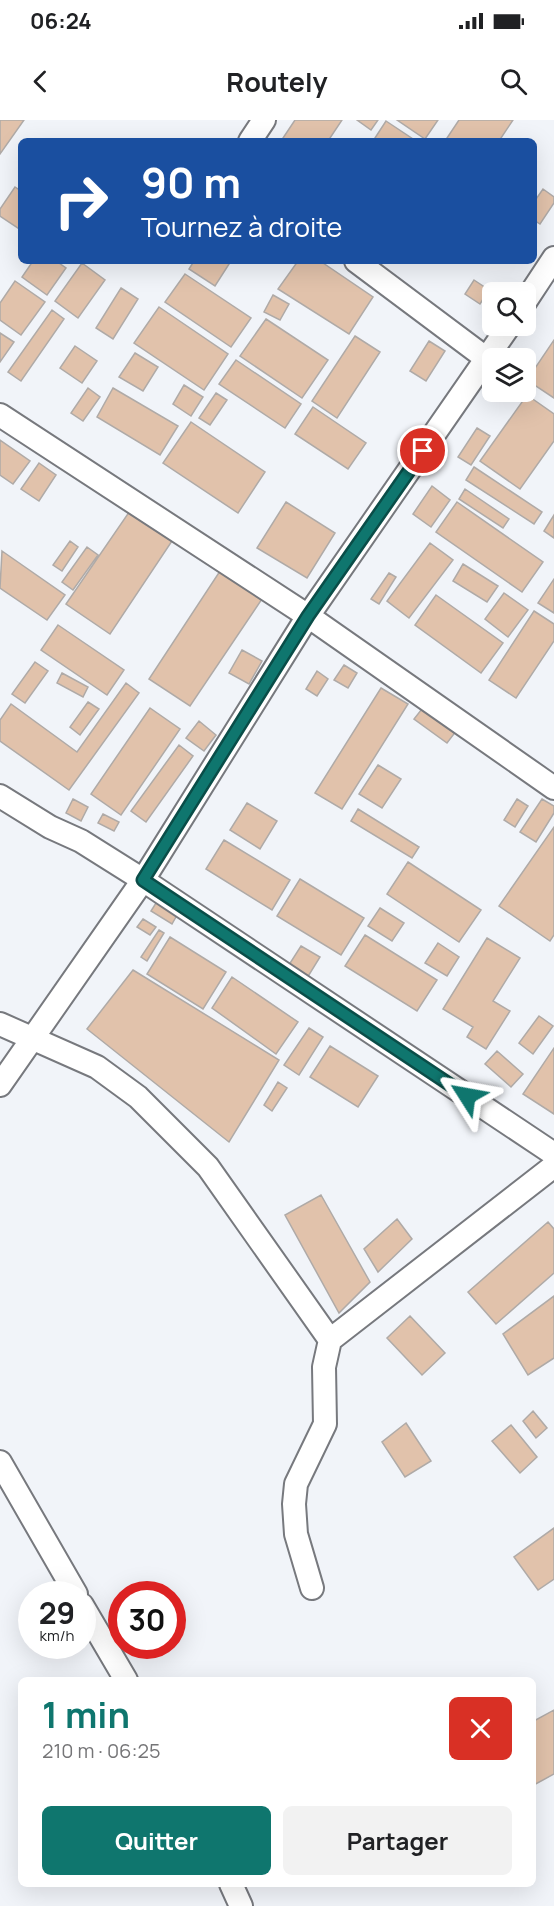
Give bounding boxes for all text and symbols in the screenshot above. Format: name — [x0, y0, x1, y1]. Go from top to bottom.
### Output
text: 06:24 — [30, 6, 92, 36]
text: Routely — [226, 63, 328, 100]
icon: back — [24, 65, 57, 98]
icon: search — [497, 65, 530, 98]
text: 90 m — [141, 153, 241, 211]
icon: right — [42, 162, 120, 240]
text: Tournez à droite — [141, 208, 342, 245]
map controls — [482, 282, 536, 402]
button: search — [482, 282, 536, 336]
button: layers — [482, 348, 536, 402]
pin — [397, 425, 448, 476]
icon: arrive — [406, 434, 439, 467]
position arrow — [435, 1064, 499, 1128]
speed limit sign: 30 — [108, 1581, 186, 1659]
text: 29 — [39, 1592, 75, 1633]
text: km/h — [40, 1625, 74, 1646]
text: 1 min — [42, 1690, 130, 1739]
button: close — [449, 1697, 512, 1760]
text: 210 m · 06:25 — [42, 1737, 160, 1764]
button: Quitter — [42, 1806, 271, 1875]
button: Partager — [283, 1806, 512, 1875]

